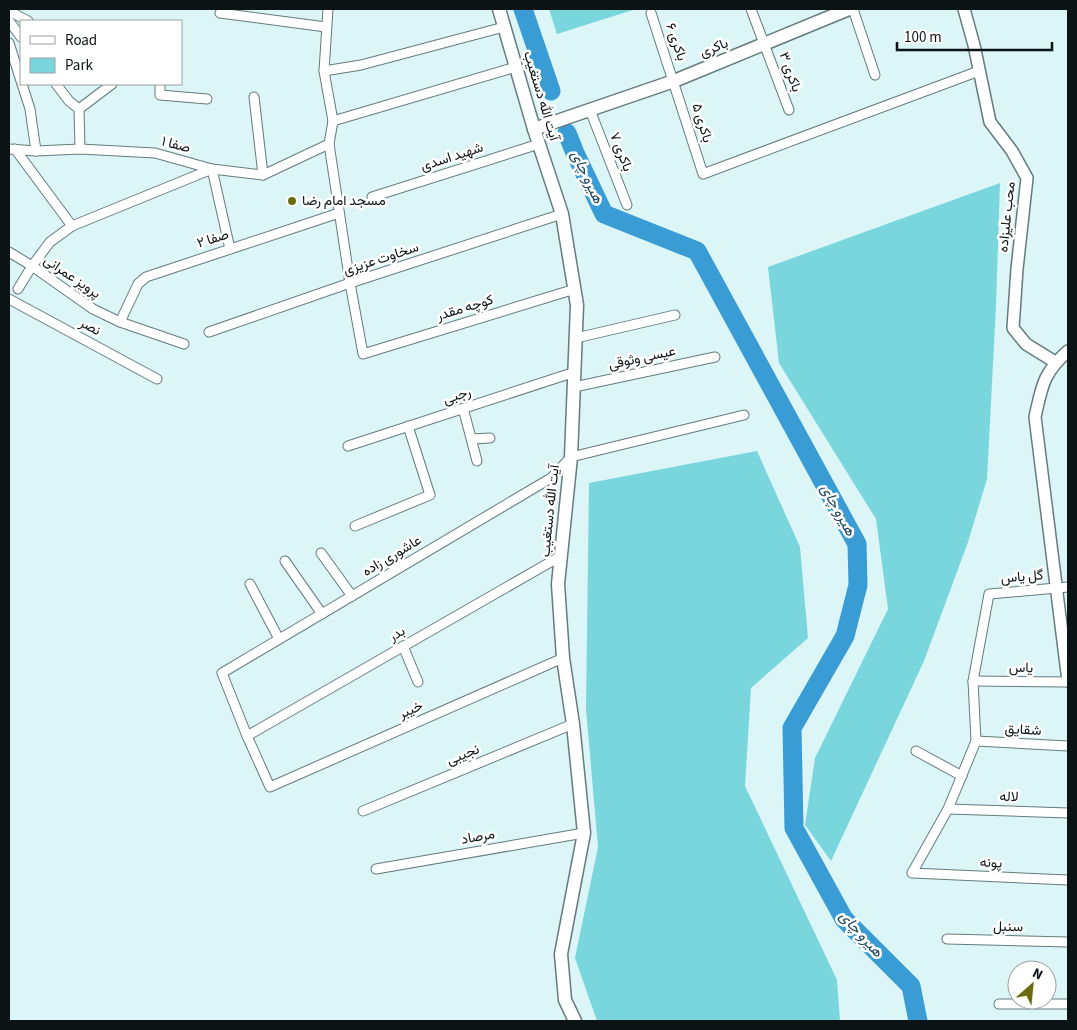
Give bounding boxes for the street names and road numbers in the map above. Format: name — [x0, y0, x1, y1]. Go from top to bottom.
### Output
street label: باکری ۶ — [660, 20, 692, 64]
street label: باکری — [697, 33, 731, 63]
street label: آیت الله دستغیب — [518, 49, 565, 145]
street label: باکری ۳ — [774, 49, 806, 95]
street label: باکری ۵ — [687, 101, 717, 145]
street label: باکری ۷ — [604, 130, 638, 174]
street label: صفا ۱ — [159, 132, 193, 159]
street label: شهید اسدی — [418, 137, 486, 177]
street label: محب علیزاده — [993, 181, 1021, 253]
street label: صفا ۲ — [194, 224, 232, 254]
street label: سخاوت عزیزی — [341, 237, 421, 281]
street label: پرویز عمرانی — [39, 250, 105, 304]
street label: کوچه مقدر — [433, 290, 496, 326]
street label: نصر — [75, 313, 104, 341]
street label: عیسی وثوقی — [607, 341, 677, 375]
street label: رجبی — [440, 382, 474, 410]
street label: آیت الله دستغیب — [535, 462, 565, 558]
street label: عاشوری زاده — [359, 530, 425, 582]
street label: گل یاس — [1000, 565, 1044, 589]
street label: بدر — [384, 621, 409, 647]
street label: یاس — [1009, 658, 1033, 678]
street label: خیبر — [395, 696, 426, 725]
street label: شقایق — [1004, 719, 1042, 741]
street label: نجیبی — [444, 739, 482, 771]
street label: لاله — [999, 787, 1019, 807]
street label: مرصاد — [460, 824, 496, 850]
street label: پونه — [979, 852, 1003, 874]
street label: سنبل — [993, 917, 1023, 937]

